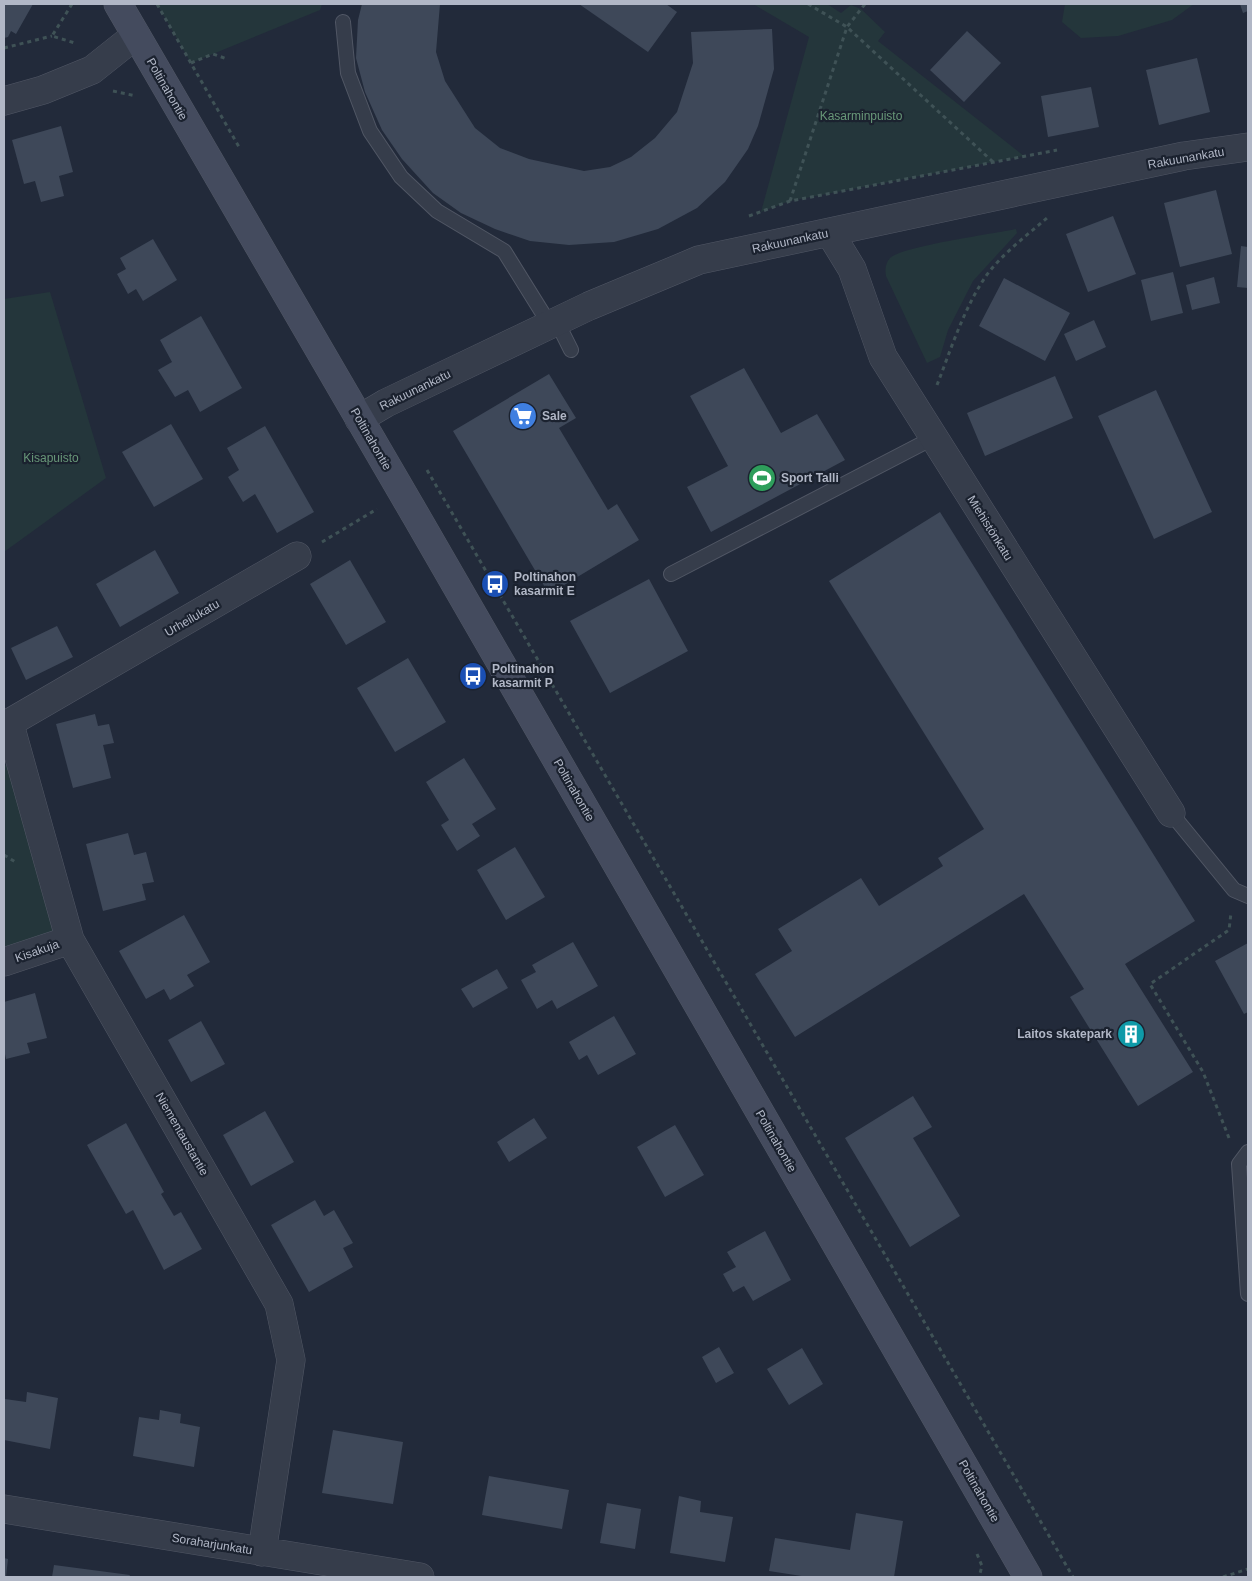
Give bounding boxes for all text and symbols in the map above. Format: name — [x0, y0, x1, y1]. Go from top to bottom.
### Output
street label: Poltinahontie — [144, 55, 191, 123]
park label: Kasarminpuisto — [820, 109, 903, 123]
street label: Rakuunankatu — [1147, 144, 1225, 172]
street label: Rakuunankatu — [751, 226, 829, 256]
street label: Rakuunankatu — [377, 367, 453, 413]
supermarket icon: Sale — [508, 401, 538, 431]
street label: Poltinahontie — [348, 405, 395, 473]
place label: Sale — [542, 409, 567, 423]
park label: Kisapuisto — [23, 451, 79, 465]
sports icon: Sport Talli — [747, 463, 777, 493]
place label: Sport Talli — [781, 471, 839, 485]
street label: Miehistönkatu — [964, 493, 1016, 563]
bus stop icon: Poltinahon kasarmit E — [480, 569, 510, 599]
place label: Poltinahon kasarmit E — [514, 570, 576, 598]
street label: Urheilukatu — [162, 597, 222, 639]
bus stop icon: Poltinahon kasarmit P — [458, 661, 488, 691]
place label: Poltinahon kasarmit P — [492, 662, 554, 690]
street label: Poltinahontie — [551, 756, 598, 824]
street label: Kisakuja — [13, 937, 61, 965]
building icon: Laitos skatepark — [1116, 1019, 1146, 1049]
place label: Laitos skatepark — [1017, 1027, 1112, 1041]
street label: Niementaustantie — [153, 1090, 212, 1178]
street label: Poltinahontie — [753, 1107, 800, 1175]
street label: Poltinahontie — [956, 1457, 1003, 1525]
street label: Soraharjunkatu — [171, 1531, 253, 1557]

